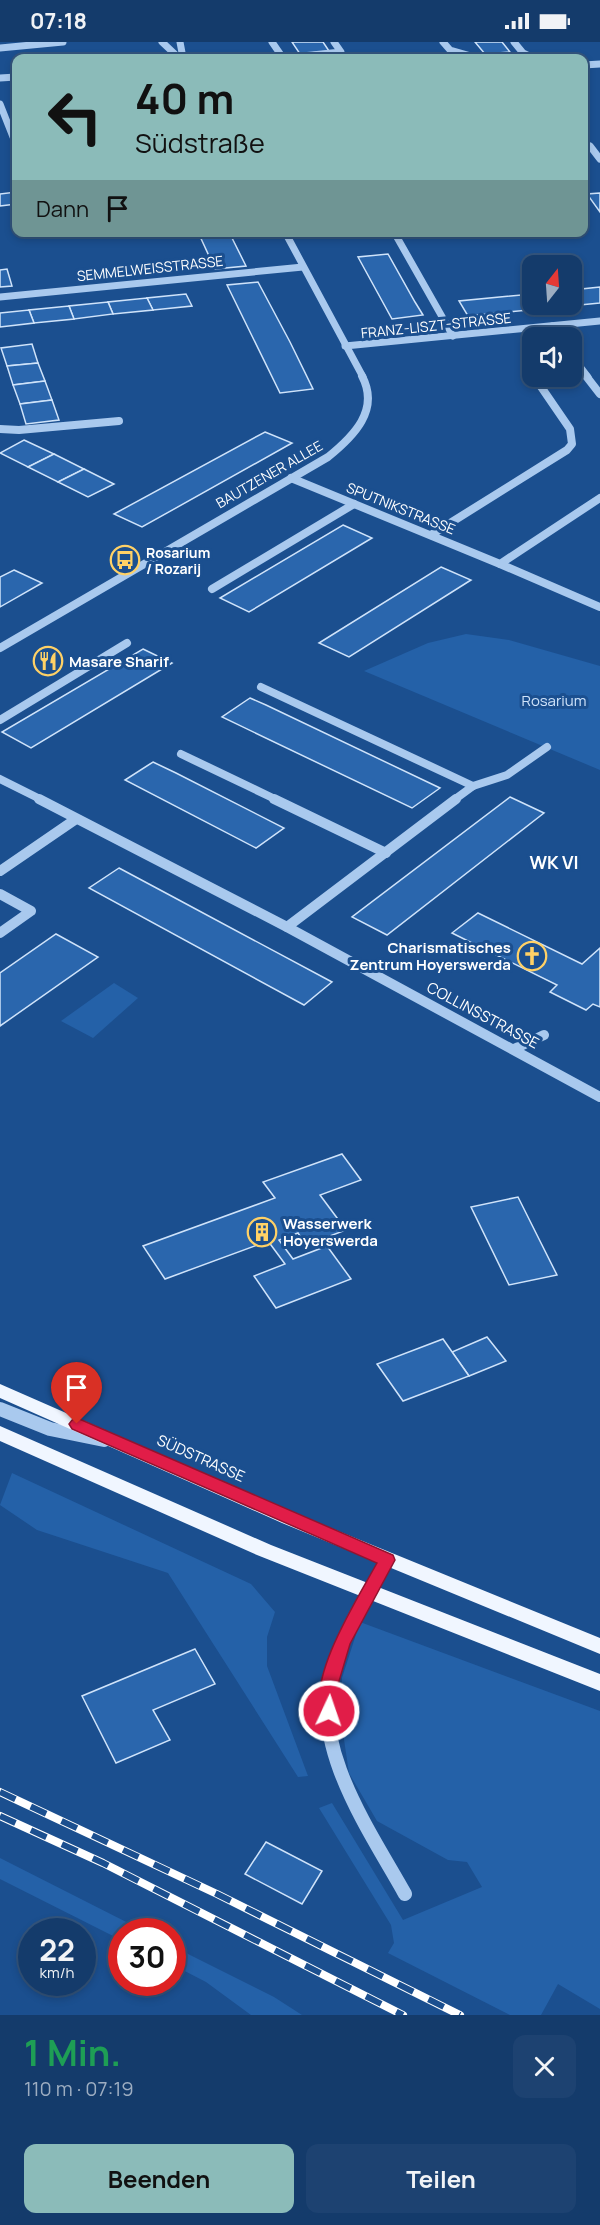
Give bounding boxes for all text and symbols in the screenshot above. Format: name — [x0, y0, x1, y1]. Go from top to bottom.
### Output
text: 07:18 — [30, 6, 87, 36]
text: 40 m — [135, 69, 234, 127]
icon: left — [36, 78, 114, 156]
text: Südstraße — [135, 124, 265, 161]
icon: arrive — [101, 192, 134, 225]
text: Dann — [36, 194, 89, 224]
street label: SEMMELWEISSTRASSE — [76, 251, 224, 285]
north arrow — [522, 255, 582, 315]
map controls — [522, 255, 582, 387]
street label: FRANZ-LISZT-STRASSE — [360, 308, 512, 342]
button: sound — [522, 327, 582, 387]
street label: BAUTZENER ALLEE — [212, 436, 326, 512]
street label: SPUTNIKSTRASSE — [344, 477, 458, 539]
place label: Rosarium / Rozarij — [146, 543, 210, 578]
bus stop icon: Rosarium / Rozarij — [109, 544, 141, 576]
restaurant icon: Masare Sharif — [32, 645, 64, 677]
place label: Masare Sharif — [69, 651, 169, 672]
park label: Rosarium — [521, 690, 587, 711]
district label: WK VI — [529, 850, 579, 874]
place label: Charismatisches Zentrum Hoyerswerda — [350, 937, 511, 975]
church icon: Charismatisches Zentrum Hoyerswerda — [516, 940, 548, 972]
street label: COLLINSSTRASSE — [423, 977, 543, 1053]
place label: Wasserwerk Hoyerswerda — [283, 1213, 378, 1251]
building icon: Wasserwerk Hoyerswerda — [246, 1216, 278, 1248]
pin — [51, 1362, 102, 1424]
icon: arrive — [60, 1371, 93, 1404]
street label: SÜDSTRASSE — [154, 1429, 248, 1487]
position arrow — [297, 1679, 361, 1743]
speed limit sign: 30 — [108, 1918, 186, 1996]
text: 22 — [39, 1929, 75, 1970]
text: km/h — [40, 1962, 74, 1983]
text: 1 Min. — [24, 2028, 121, 2077]
button: close — [513, 2035, 576, 2098]
text: 110 m · 07:19 — [24, 2075, 134, 2102]
button: Beenden — [24, 2144, 294, 2213]
button: Teilen — [306, 2144, 576, 2213]

